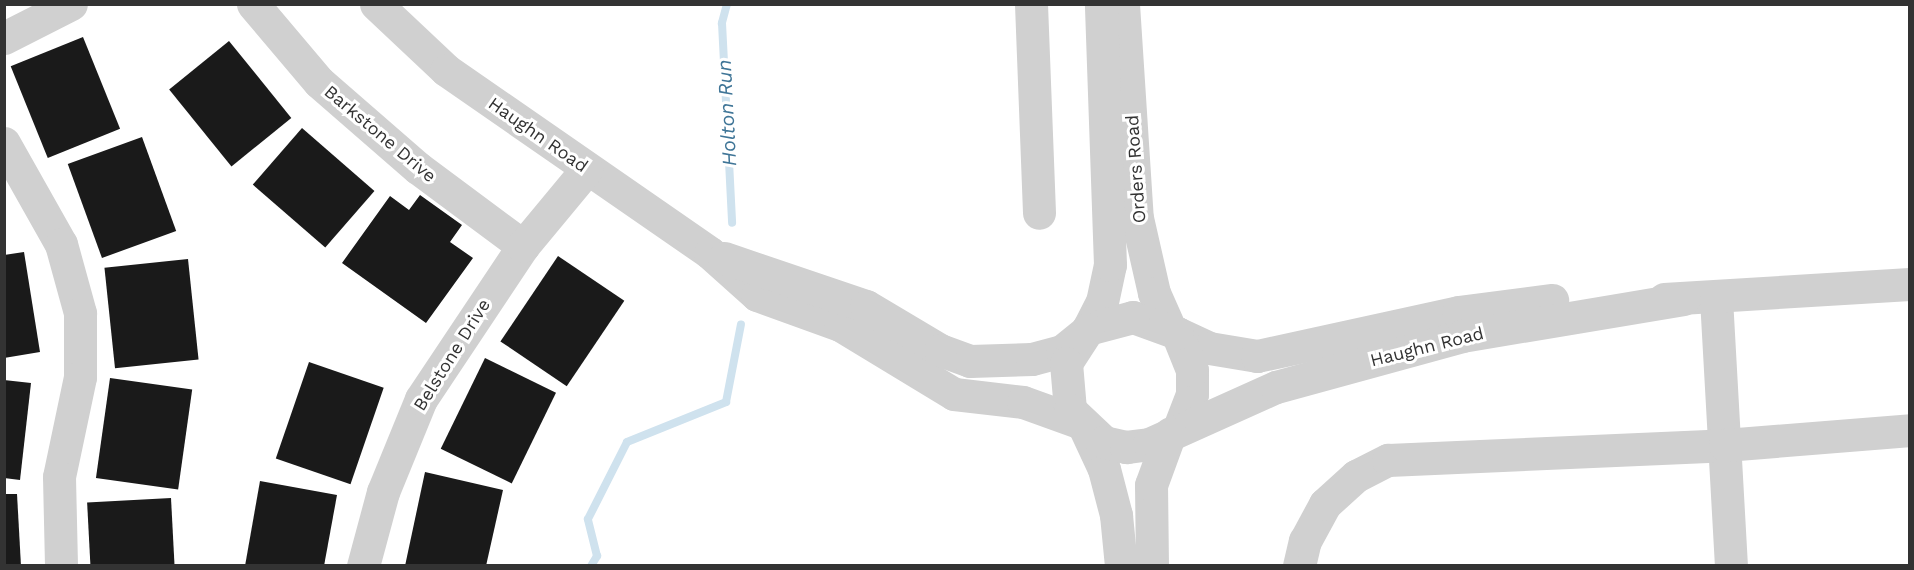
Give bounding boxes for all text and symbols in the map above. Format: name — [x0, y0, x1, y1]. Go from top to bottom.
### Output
water label: Holton Run — [712, 59, 742, 167]
street label: Barkstone Drive — [320, 81, 440, 187]
street label: Haughn Road — [484, 93, 592, 177]
street label: Orders Road — [1121, 114, 1151, 224]
street label: Belstone Drive — [409, 295, 495, 415]
street label: Haughn Road — [1368, 322, 1486, 372]

